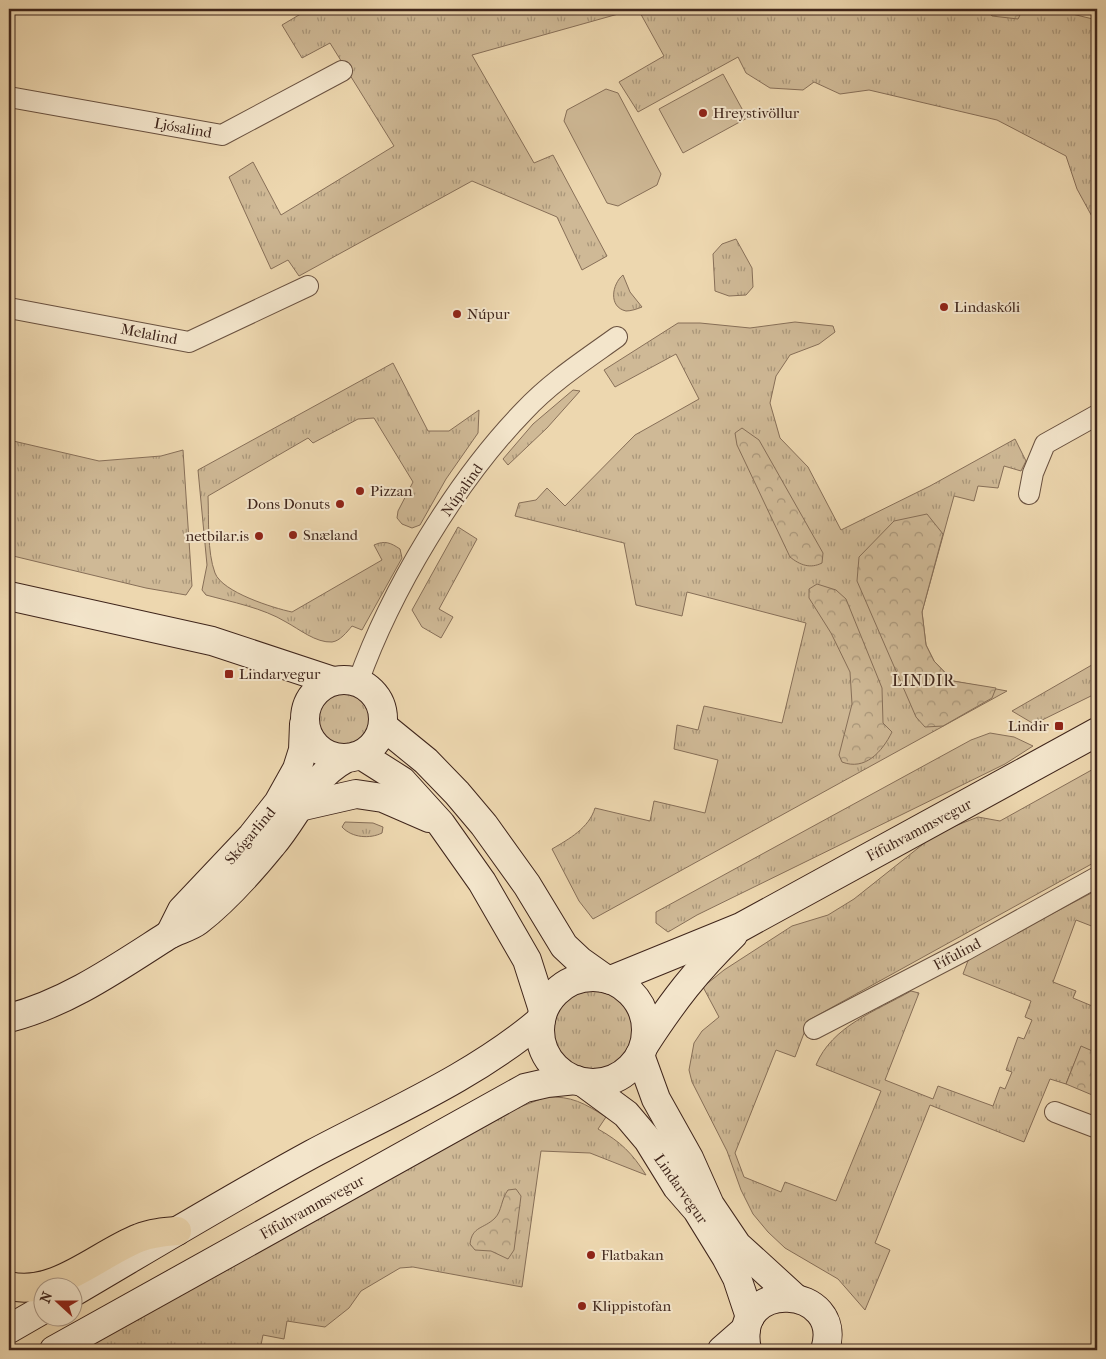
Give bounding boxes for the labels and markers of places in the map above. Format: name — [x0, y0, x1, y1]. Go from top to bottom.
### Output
place label: Hreystivöllur — [713, 104, 800, 122]
marker: Hreystivöllur — [697, 107, 709, 119]
place label: Lindaskóli — [954, 298, 1021, 316]
marker: Lindaskóli — [938, 301, 950, 313]
place label: Núpur — [467, 305, 510, 323]
marker: Núpur — [451, 308, 463, 320]
place label: Pizzan — [370, 482, 413, 500]
marker: Pizzan — [354, 485, 366, 497]
place label: Dons Donuts — [247, 495, 330, 513]
marker: Dons Donuts — [334, 498, 346, 510]
place label: Snæland — [303, 526, 359, 544]
place label: netbilar.is — [186, 527, 249, 545]
marker: Snæland — [287, 529, 299, 541]
marker: netbilar.is — [253, 530, 265, 542]
place label: Lindarvegur — [239, 665, 321, 683]
marker: Lindarvegur — [223, 668, 235, 680]
place label: Lindir — [1008, 717, 1050, 735]
marker: Lindir — [1053, 720, 1065, 732]
place label: Flatbakan — [601, 1246, 664, 1264]
marker: Flatbakan — [585, 1249, 597, 1261]
place label: Klippistofan — [592, 1297, 671, 1315]
marker: Klippistofan — [576, 1300, 588, 1312]

